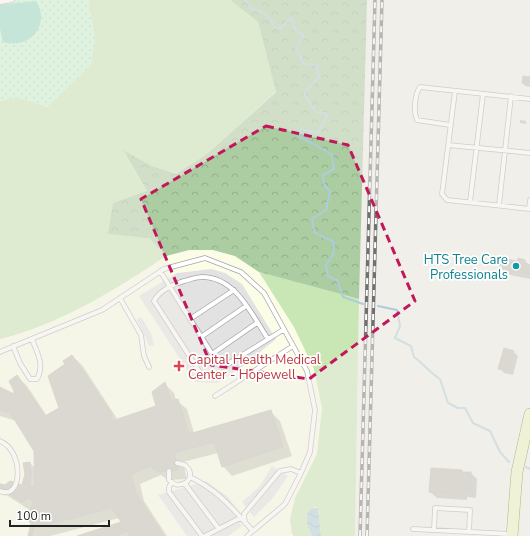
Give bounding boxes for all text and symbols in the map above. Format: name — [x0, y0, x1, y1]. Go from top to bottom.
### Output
place label: HTS Tree Care Professionals — [424, 251, 508, 284]
marker: HTS Tree Care Professionals — [511, 261, 521, 271]
place label: Capital Health Medical Center - Hopewell — [188, 351, 321, 384]
marker: Capital Health Medical Center - Hopewell — [173, 360, 185, 372]
scale bar — [10, 502, 109, 528]
text: 100 m — [16, 508, 51, 524]

